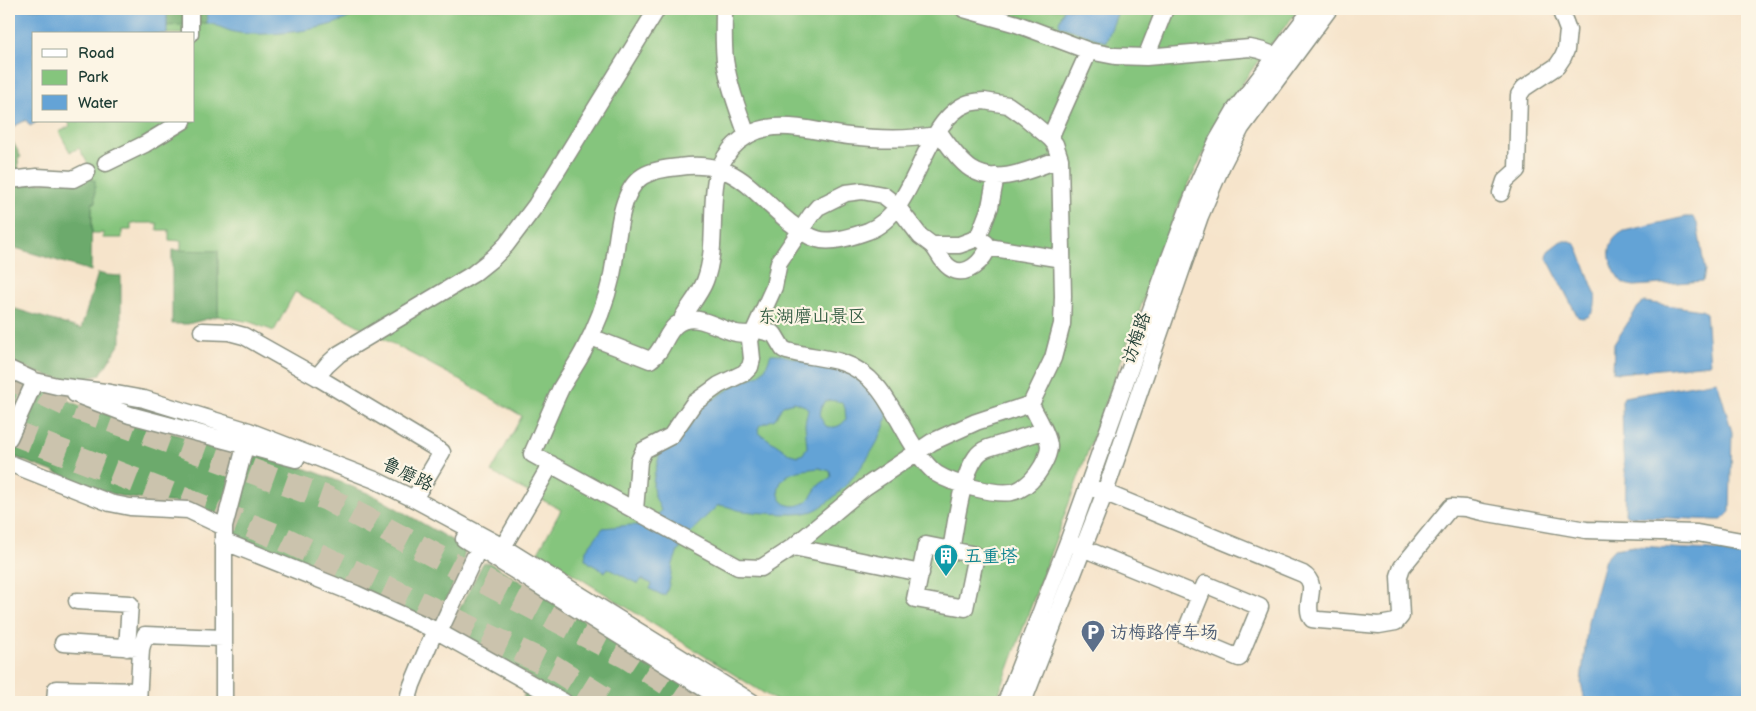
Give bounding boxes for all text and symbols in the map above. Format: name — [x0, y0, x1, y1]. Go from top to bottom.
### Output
legend — [32, 32, 195, 122]
text: Road — [78, 44, 114, 63]
text: Park — [78, 68, 109, 87]
text: Water — [78, 94, 118, 113]
park label: 东湖磨山景区 — [758, 306, 866, 327]
street label: 访梅路 — [1118, 309, 1155, 367]
street label: 鲁磨路 — [379, 453, 437, 496]
building icon: 五重塔 — [933, 543, 959, 577]
place label: 五重塔 — [964, 546, 1018, 567]
parking icon: 访梅路停车场 — [1080, 619, 1106, 653]
place label: 访梅路停车场 — [1110, 622, 1218, 643]

